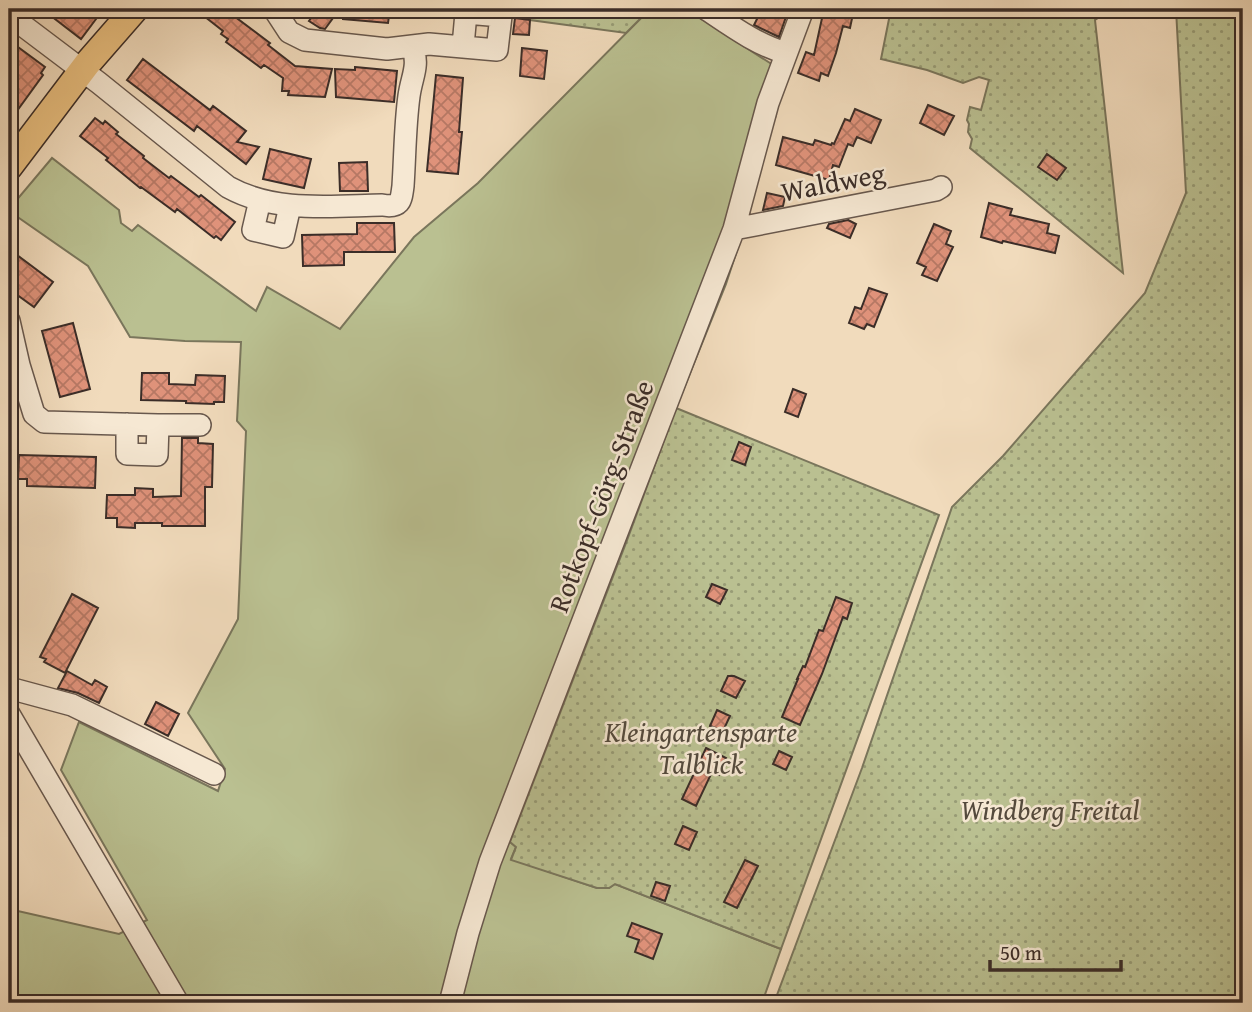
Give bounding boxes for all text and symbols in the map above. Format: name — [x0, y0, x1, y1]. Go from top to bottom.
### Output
street label: Waldweg — [777, 151, 888, 212]
street label: Rotkopf-Görg-Straße — [537, 374, 664, 618]
park label: Kleingartensparte Talblick — [604, 711, 797, 784]
park label: Windberg Freital — [961, 789, 1139, 830]
scale bar — [990, 928, 1121, 972]
text: 50 m — [1000, 937, 1042, 968]

